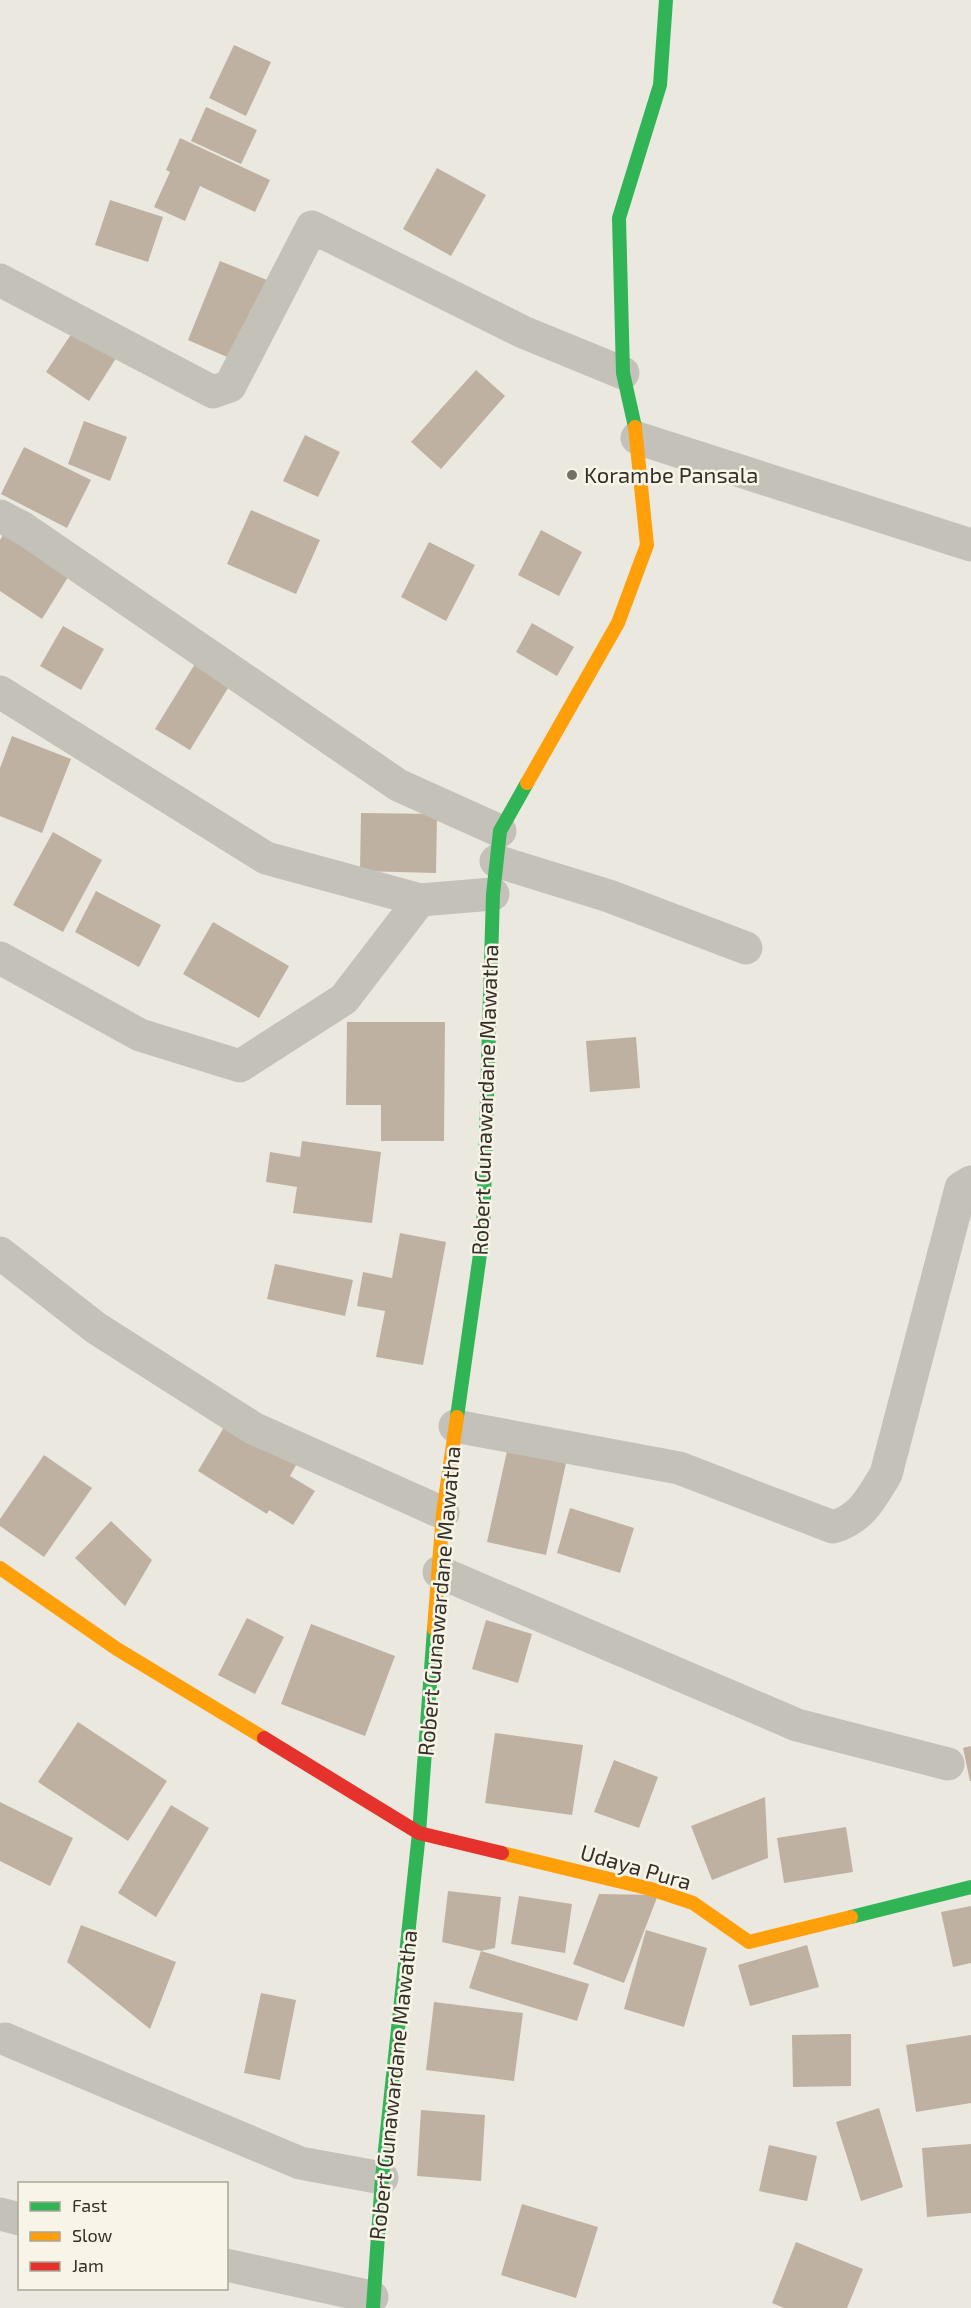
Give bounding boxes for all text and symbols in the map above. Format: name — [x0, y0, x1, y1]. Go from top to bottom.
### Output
place label: Korambe Pansala — [584, 461, 758, 487]
marker: Korambe Pansala — [565, 468, 579, 482]
street label: Robert Gunawardane Mawatha — [466, 944, 502, 1256]
street label: Robert Gunawardane Mawatha — [411, 1445, 465, 1757]
street label: Udaya Pura — [578, 1838, 695, 1894]
street label: Robert Gunawardane Mawatha — [363, 1929, 421, 2241]
legend — [18, 2182, 228, 2290]
text: Fast — [72, 2194, 107, 2216]
text: Slow — [72, 2224, 113, 2246]
text: Jam — [72, 2254, 104, 2276]

